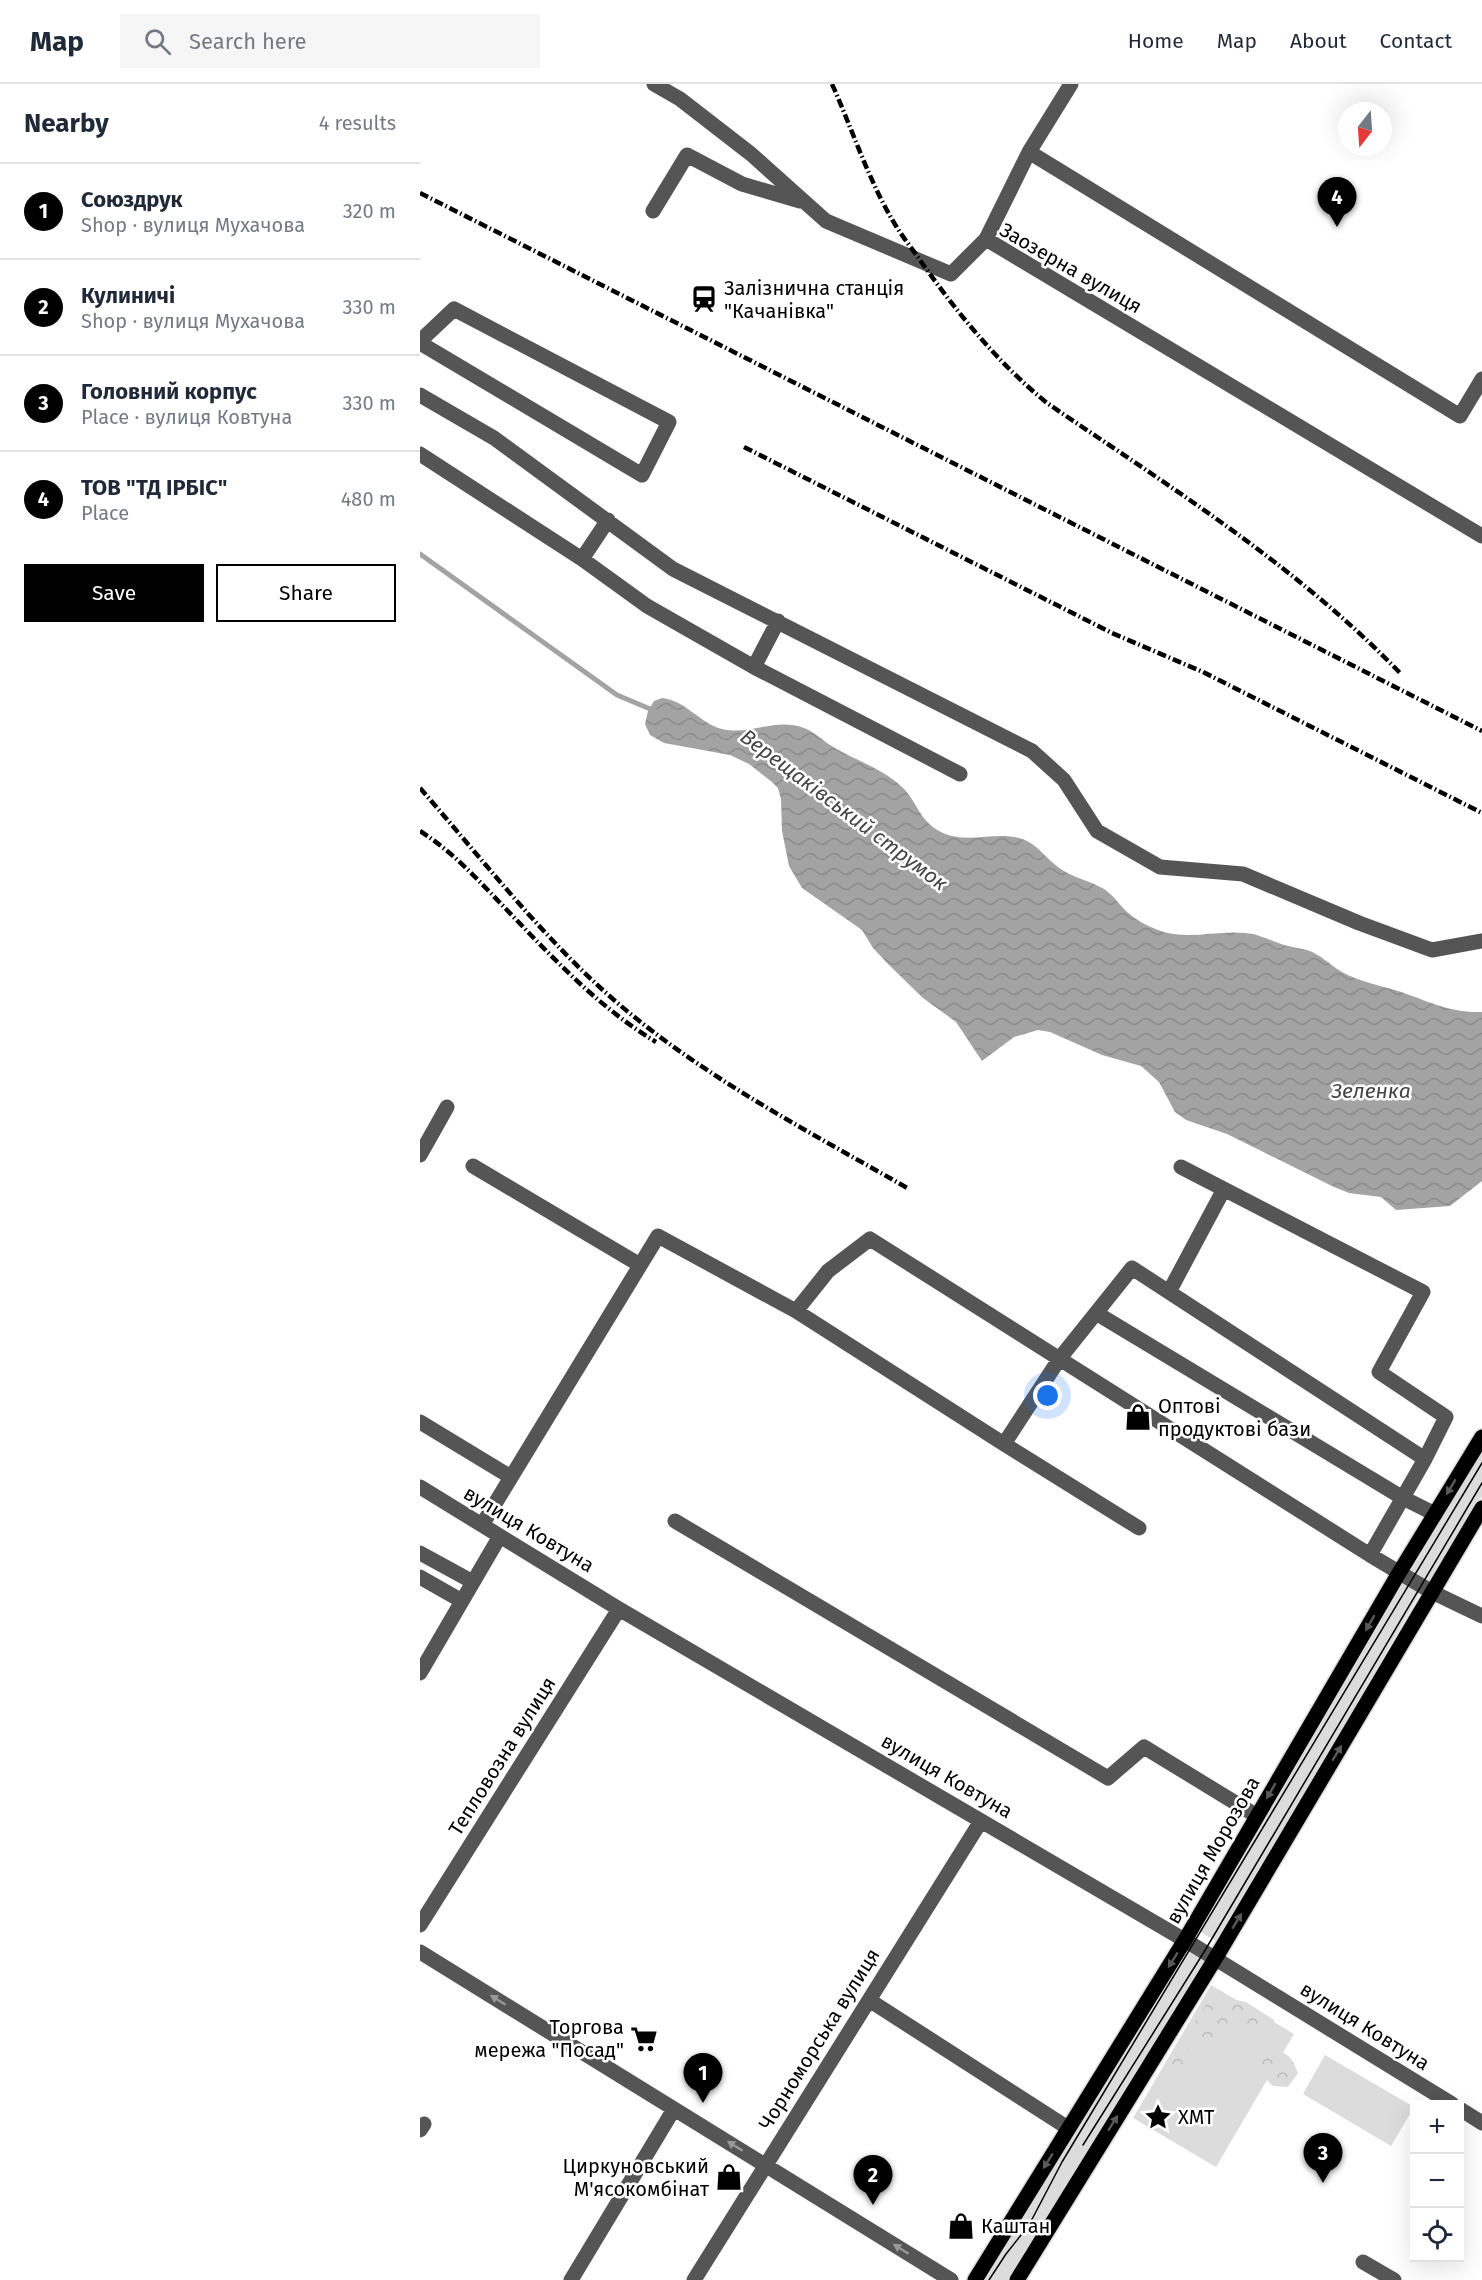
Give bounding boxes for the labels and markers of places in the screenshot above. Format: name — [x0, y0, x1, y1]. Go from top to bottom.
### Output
pin: 4 — [1318, 178, 1356, 227]
place label: Залізнична станція "Качанівка" — [724, 276, 904, 323]
station icon: Залізнична станція "Качанівка" — [689, 284, 719, 314]
place label: Оптові продуктові бази — [1158, 1394, 1311, 1441]
shop icon: Оптові продуктові бази — [1123, 1402, 1153, 1432]
place label: Торгова мережа "Посад" — [474, 2015, 624, 2062]
supermarket icon: Торгова мережа "Посад" — [629, 2024, 659, 2054]
pin: 1 — [684, 2054, 722, 2103]
place icon: ХМТ — [1143, 2102, 1173, 2132]
place label: ХМТ — [1178, 2105, 1215, 2129]
pin: 3 — [1304, 2134, 1342, 2183]
place label: Циркуновський М'ясокомбінат — [563, 2154, 710, 2201]
pin: 2 — [854, 2156, 892, 2205]
shop icon: Циркуновський М'ясокомбінат — [714, 2162, 744, 2192]
shop icon: Каштан — [946, 2211, 976, 2241]
place label: Каштан — [981, 2214, 1050, 2238]

